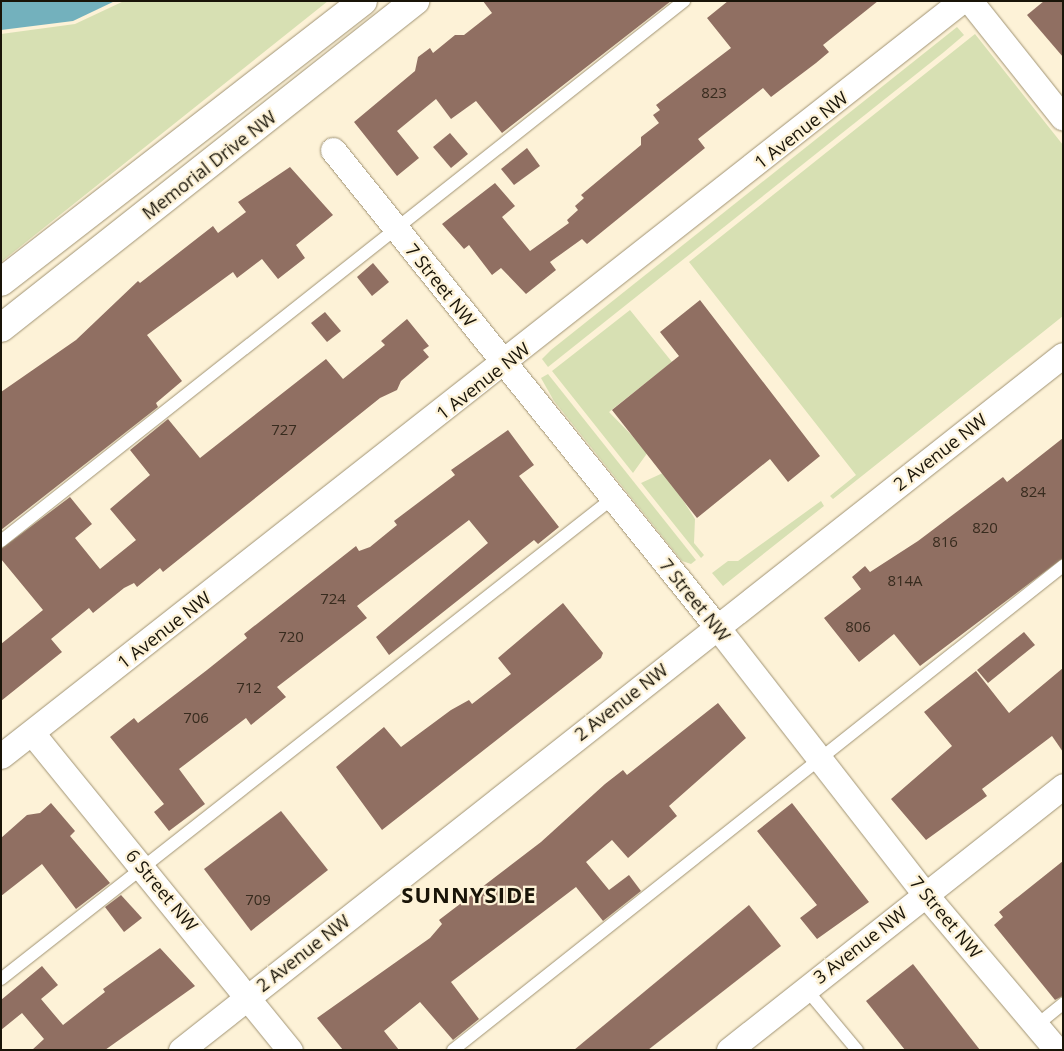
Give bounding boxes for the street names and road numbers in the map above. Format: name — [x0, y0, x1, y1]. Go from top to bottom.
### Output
street label: 1 Avenue NW — [750, 87, 852, 173]
street label: Memorial Drive NW — [138, 106, 280, 224]
street label: 7 Street NW — [401, 239, 481, 331]
street label: 1 Avenue NW — [432, 338, 534, 424]
street label: 2 Avenue NW — [889, 409, 991, 495]
street label: 7 Street NW — [655, 554, 735, 646]
street label: 1 Avenue NW — [113, 587, 215, 673]
street label: 2 Avenue NW — [570, 659, 672, 745]
street label: 6 Street NW — [122, 845, 202, 935]
street label: 7 Street NW — [906, 872, 986, 962]
street label: 3 Avenue NW — [809, 902, 911, 988]
street label: 2 Avenue NW — [252, 910, 354, 996]

